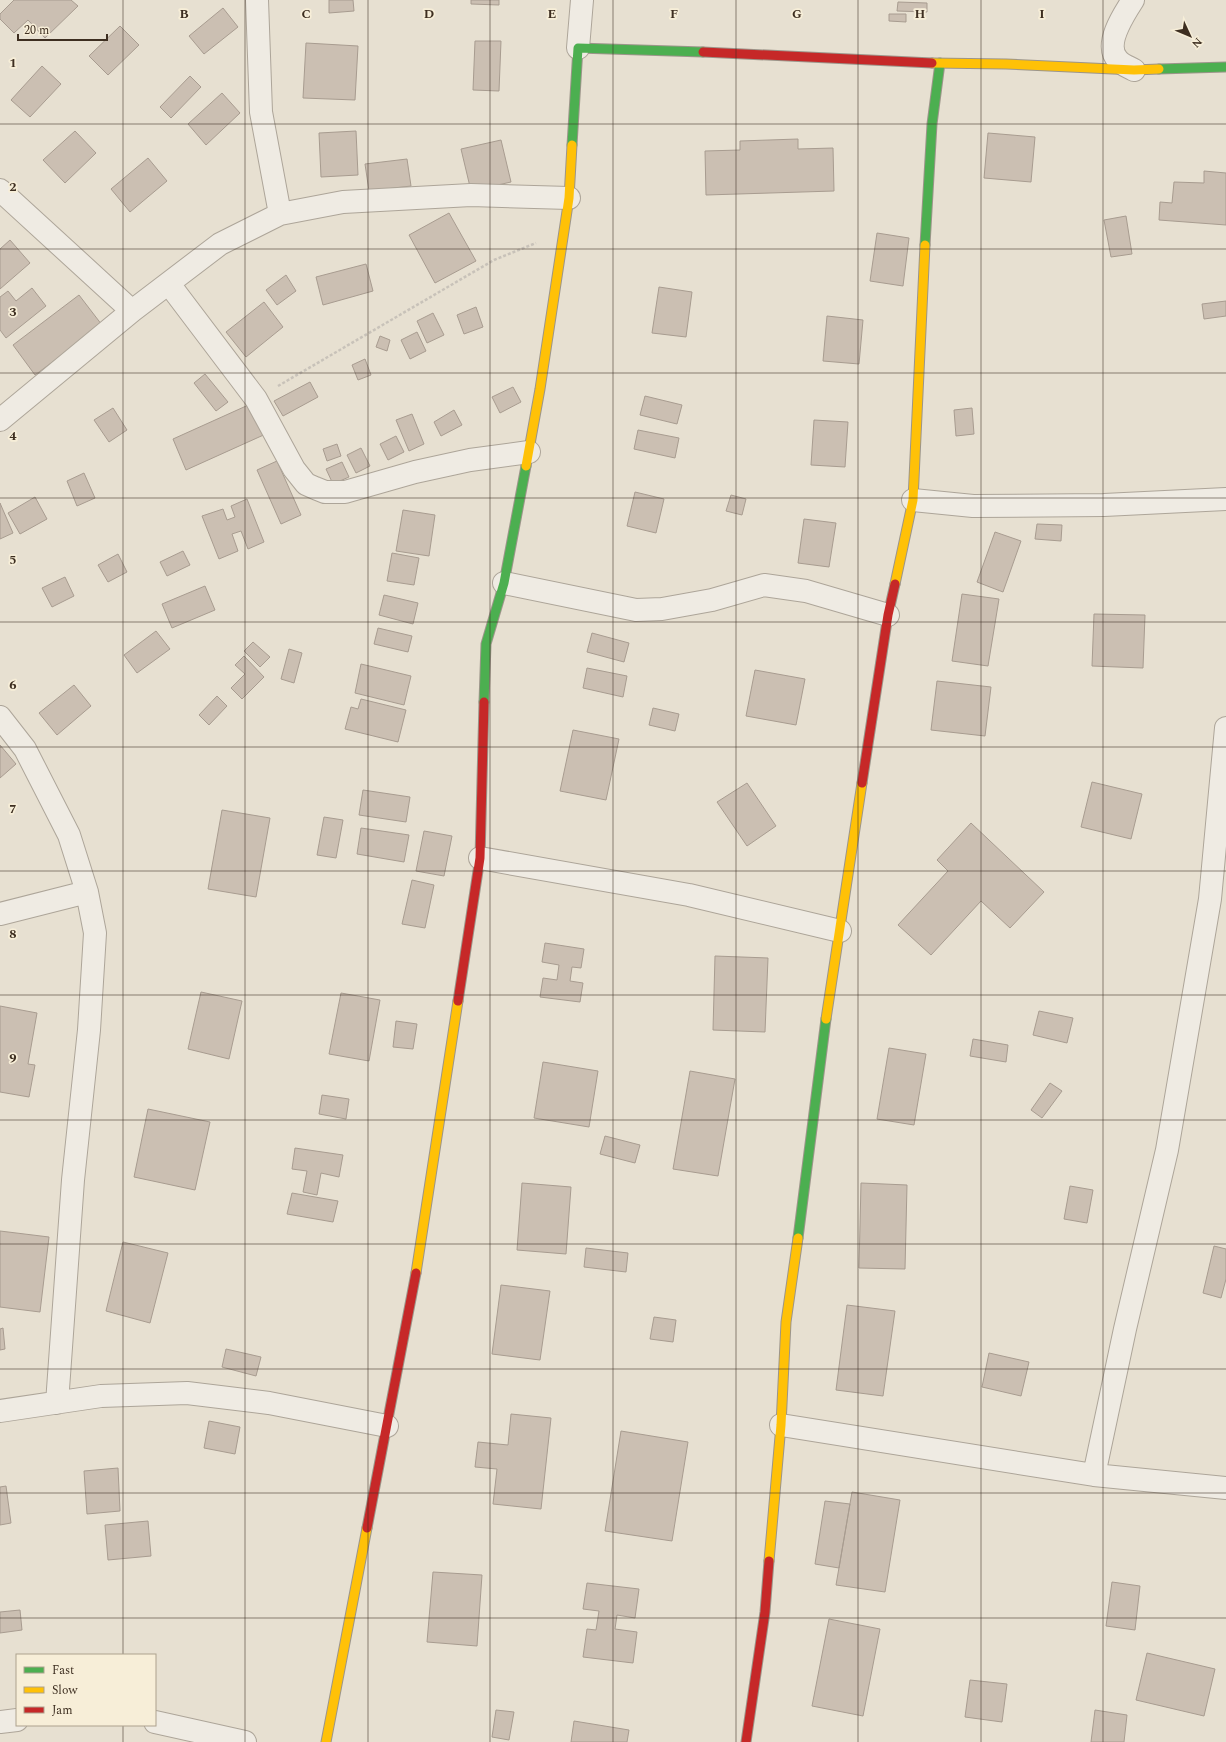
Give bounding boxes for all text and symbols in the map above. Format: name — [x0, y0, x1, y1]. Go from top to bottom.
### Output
text: B — [179, 4, 189, 24]
text: C — [301, 4, 311, 24]
text: D — [424, 4, 434, 24]
text: E — [548, 4, 557, 24]
text: F — [670, 4, 678, 24]
text: G — [792, 4, 802, 24]
text: H — [915, 4, 926, 24]
text: I — [1039, 4, 1045, 24]
scale bar — [18, 16, 107, 42]
north arrow — [1170, 16, 1210, 56]
text: 20 m — [24, 21, 49, 40]
text: N — [1188, 33, 1206, 52]
text: 1 — [9, 53, 17, 73]
text: 2 — [9, 177, 17, 197]
text: 3 — [9, 302, 17, 322]
text: 4 — [9, 426, 17, 446]
text: 5 — [9, 550, 17, 570]
text: 6 — [9, 675, 17, 695]
text: 7 — [9, 799, 17, 819]
text: 8 — [9, 924, 17, 944]
text: 9 — [9, 1048, 17, 1068]
legend — [16, 1654, 156, 1726]
text: Fast — [52, 1661, 74, 1680]
text: Slow — [52, 1681, 78, 1700]
text: Jam — [52, 1701, 73, 1720]

